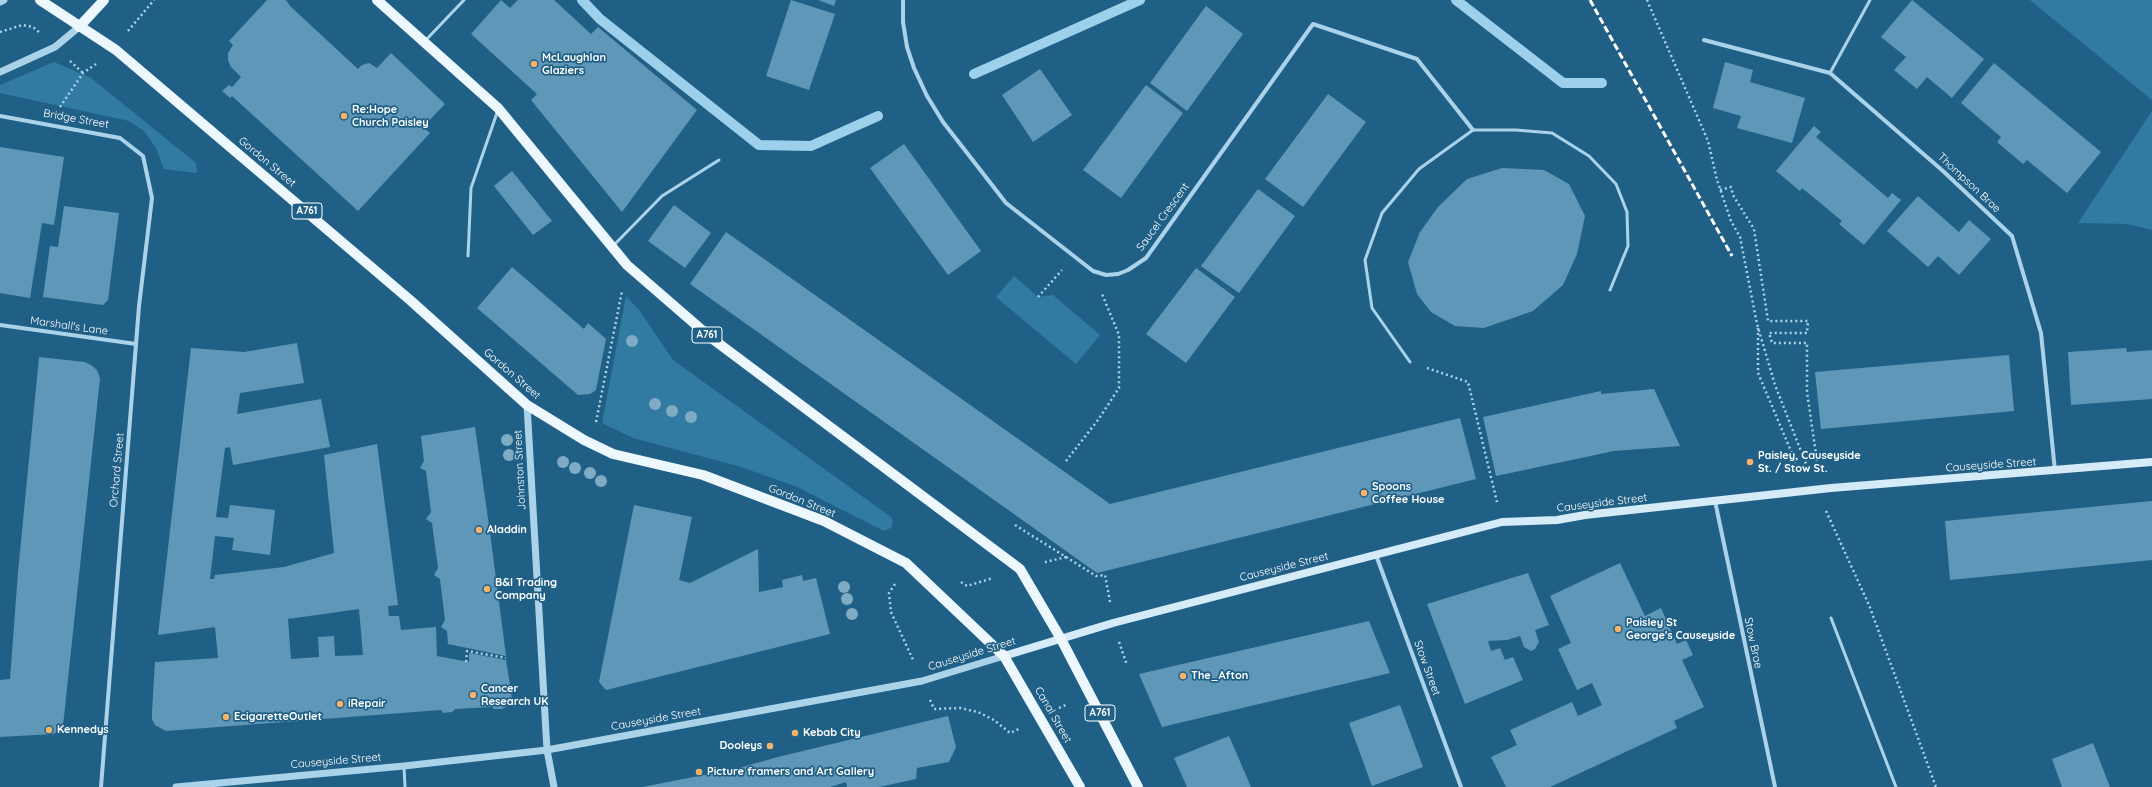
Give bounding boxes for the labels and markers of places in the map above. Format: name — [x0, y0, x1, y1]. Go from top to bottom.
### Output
place label: McLaughlan Glaziers — [542, 51, 606, 77]
marker: McLaughlan Glaziers — [529, 59, 539, 69]
place label: Re:Hope Church Paisley — [352, 103, 429, 129]
marker: Re:Hope Church Paisley — [339, 111, 349, 121]
place label: Paisley, Causeyside St. / Stow St. — [1758, 449, 1861, 475]
marker: Paisley, Causeyside St. / Stow St. — [1745, 457, 1755, 467]
place label: Spoons Coffee House — [1372, 480, 1444, 506]
marker: Spoons Coffee House — [1359, 488, 1369, 498]
place label: Aladdin — [487, 523, 527, 537]
marker: Aladdin — [474, 525, 484, 535]
place label: B&I Trading Company — [495, 576, 557, 602]
marker: B&I Trading Company — [482, 584, 492, 594]
place label: Paisley St George's Causeyside — [1626, 616, 1735, 642]
marker: Paisley St George's Causeyside — [1613, 624, 1623, 634]
place label: The_Afton — [1191, 669, 1248, 683]
marker: The_Afton — [1178, 671, 1188, 681]
place label: Cancer Research UK — [481, 682, 548, 708]
marker: Cancer Research UK — [468, 690, 478, 700]
place label: iRepair — [348, 697, 386, 711]
marker: iRepair — [335, 699, 345, 709]
place label: EcigaretteOutlet — [234, 710, 322, 724]
marker: EcigaretteOutlet — [221, 712, 231, 722]
place label: Kennedys — [57, 723, 109, 737]
marker: Kennedys — [44, 725, 54, 735]
place label: Kebab City — [803, 726, 861, 740]
marker: Kebab City — [790, 728, 800, 738]
place label: Dooleys — [719, 739, 762, 753]
marker: Dooleys — [765, 741, 775, 751]
place label: Picture framers and Art Gallery — [707, 765, 874, 779]
marker: Picture framers and Art Gallery — [694, 767, 704, 777]

